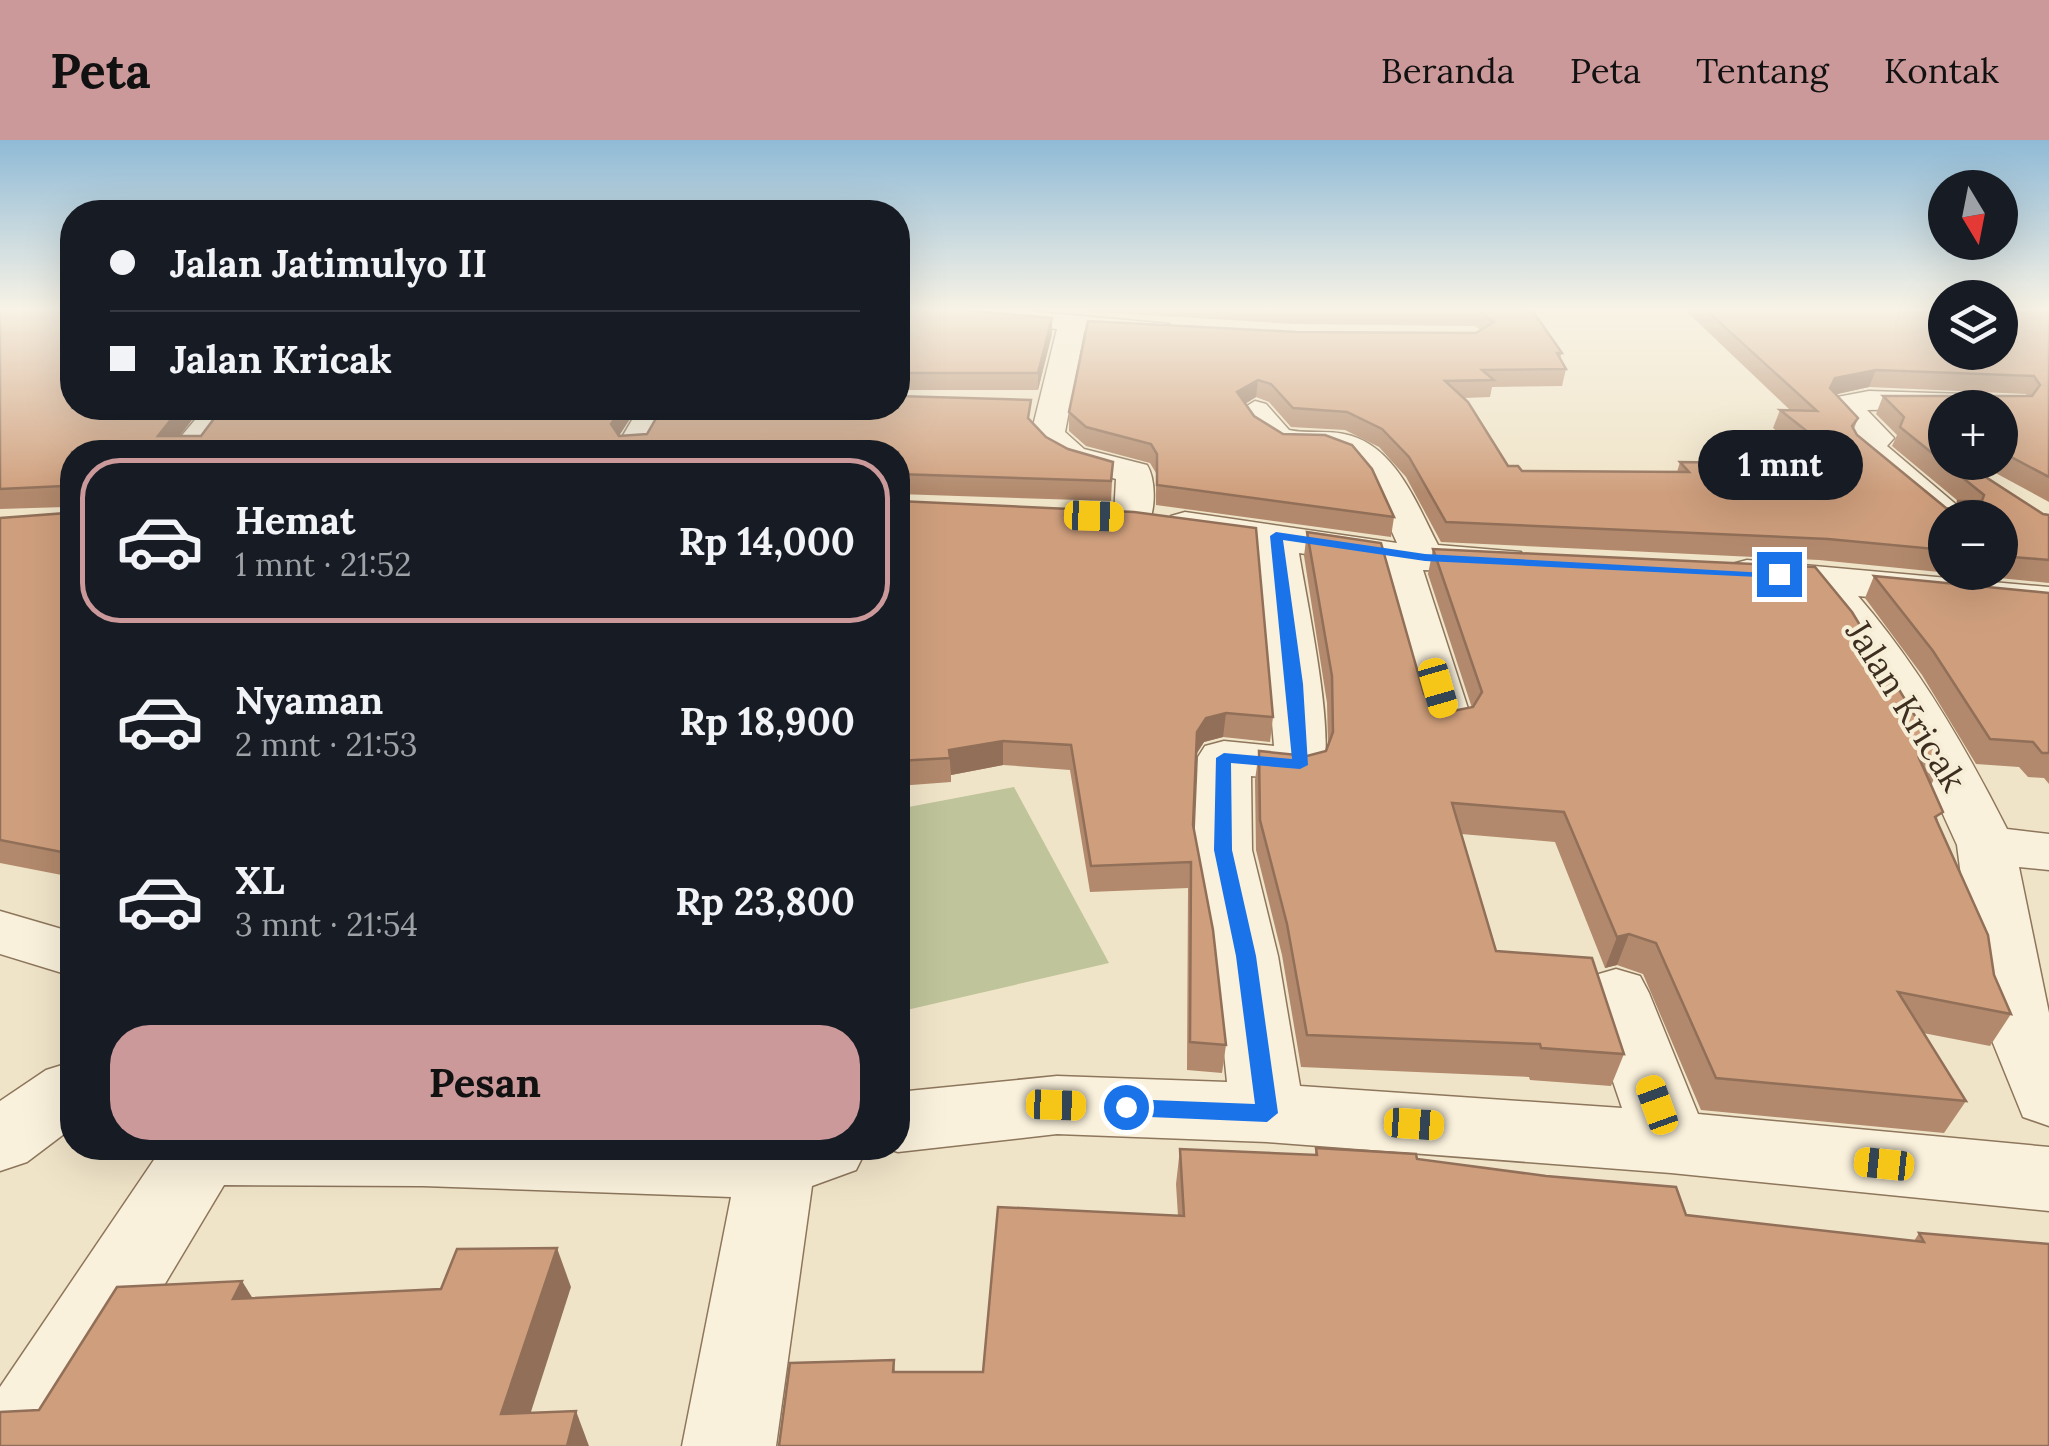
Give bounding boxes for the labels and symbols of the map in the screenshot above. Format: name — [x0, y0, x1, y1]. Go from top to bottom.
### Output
north arrow — [1928, 170, 2018, 260]
callout: 1 mnt — [1696, 429, 1862, 499]
car — [1063, 500, 1125, 532]
route end — [1757, 552, 1802, 597]
street label: Jalan Kricak — [1836, 611, 1977, 800]
car — [1415, 655, 1461, 721]
car — [1633, 1072, 1681, 1138]
route start — [1104, 1085, 1149, 1130]
car — [1025, 1089, 1087, 1121]
car — [1383, 1107, 1445, 1141]
car — [1853, 1146, 1915, 1182]

